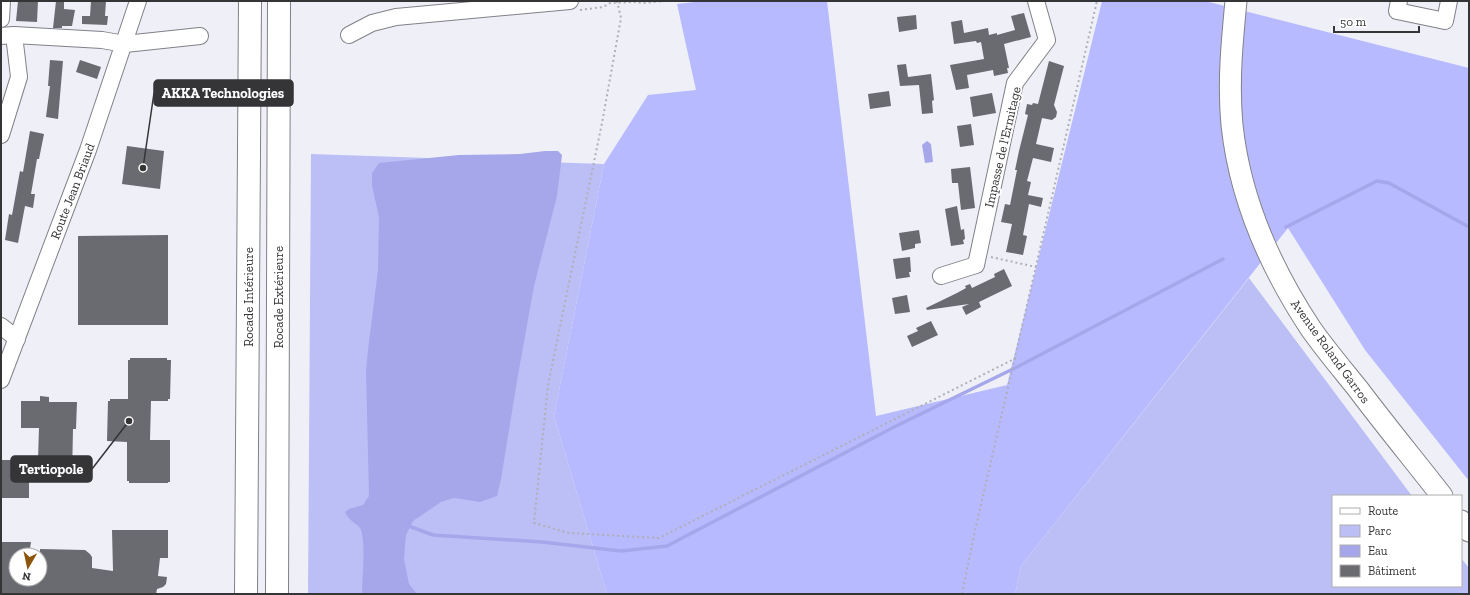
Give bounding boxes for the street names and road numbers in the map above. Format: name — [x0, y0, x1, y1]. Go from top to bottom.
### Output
street label: Impasse de l'Ermitage — [981, 85, 1024, 209]
street label: Route Jean Briaud — [47, 141, 98, 241]
street label: Rocade Extérieure — [271, 246, 286, 348]
street label: Rocade Intérieure — [241, 247, 256, 347]
street label: Avenue Roland Garros — [1288, 297, 1373, 406]

